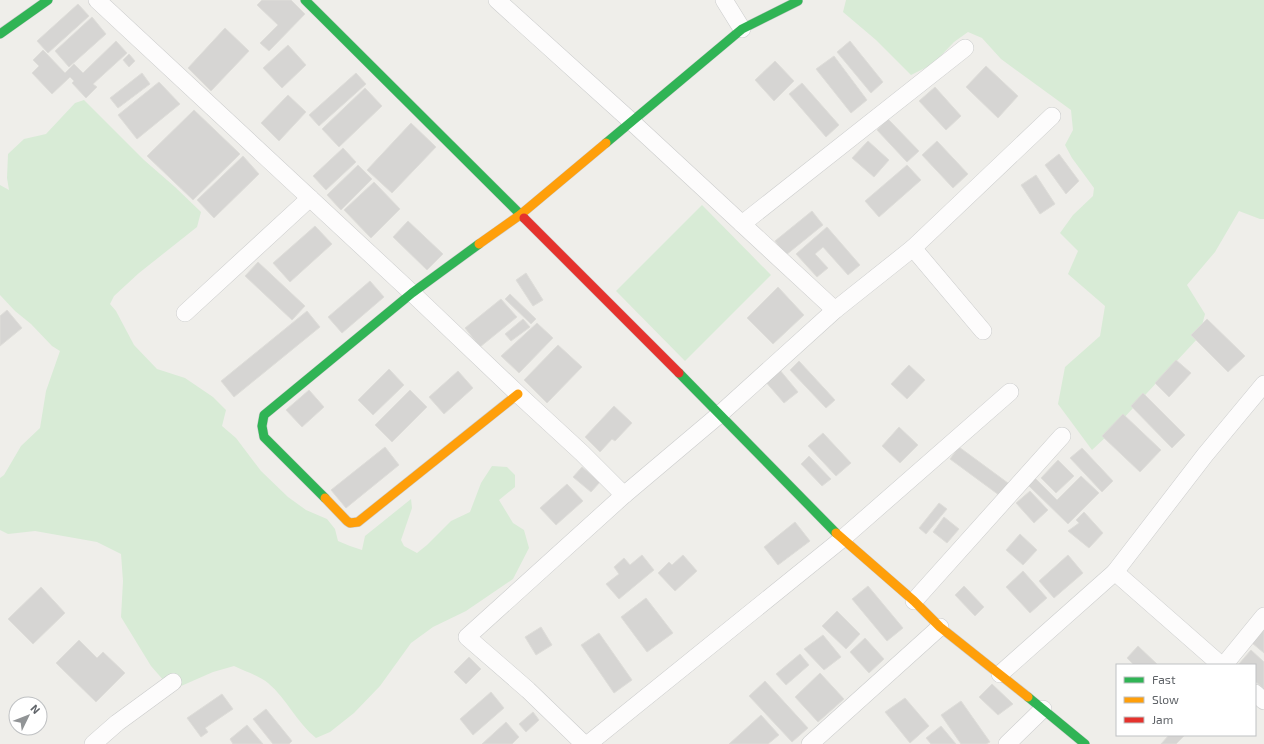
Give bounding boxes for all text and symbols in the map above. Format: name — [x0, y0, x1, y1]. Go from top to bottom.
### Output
legend — [1116, 664, 1256, 736]
text: Fast — [1152, 672, 1176, 686]
text: Slow — [1152, 692, 1179, 706]
north arrow — [8, 696, 48, 736]
text: N — [28, 701, 43, 716]
text: Jam — [1152, 712, 1173, 726]

